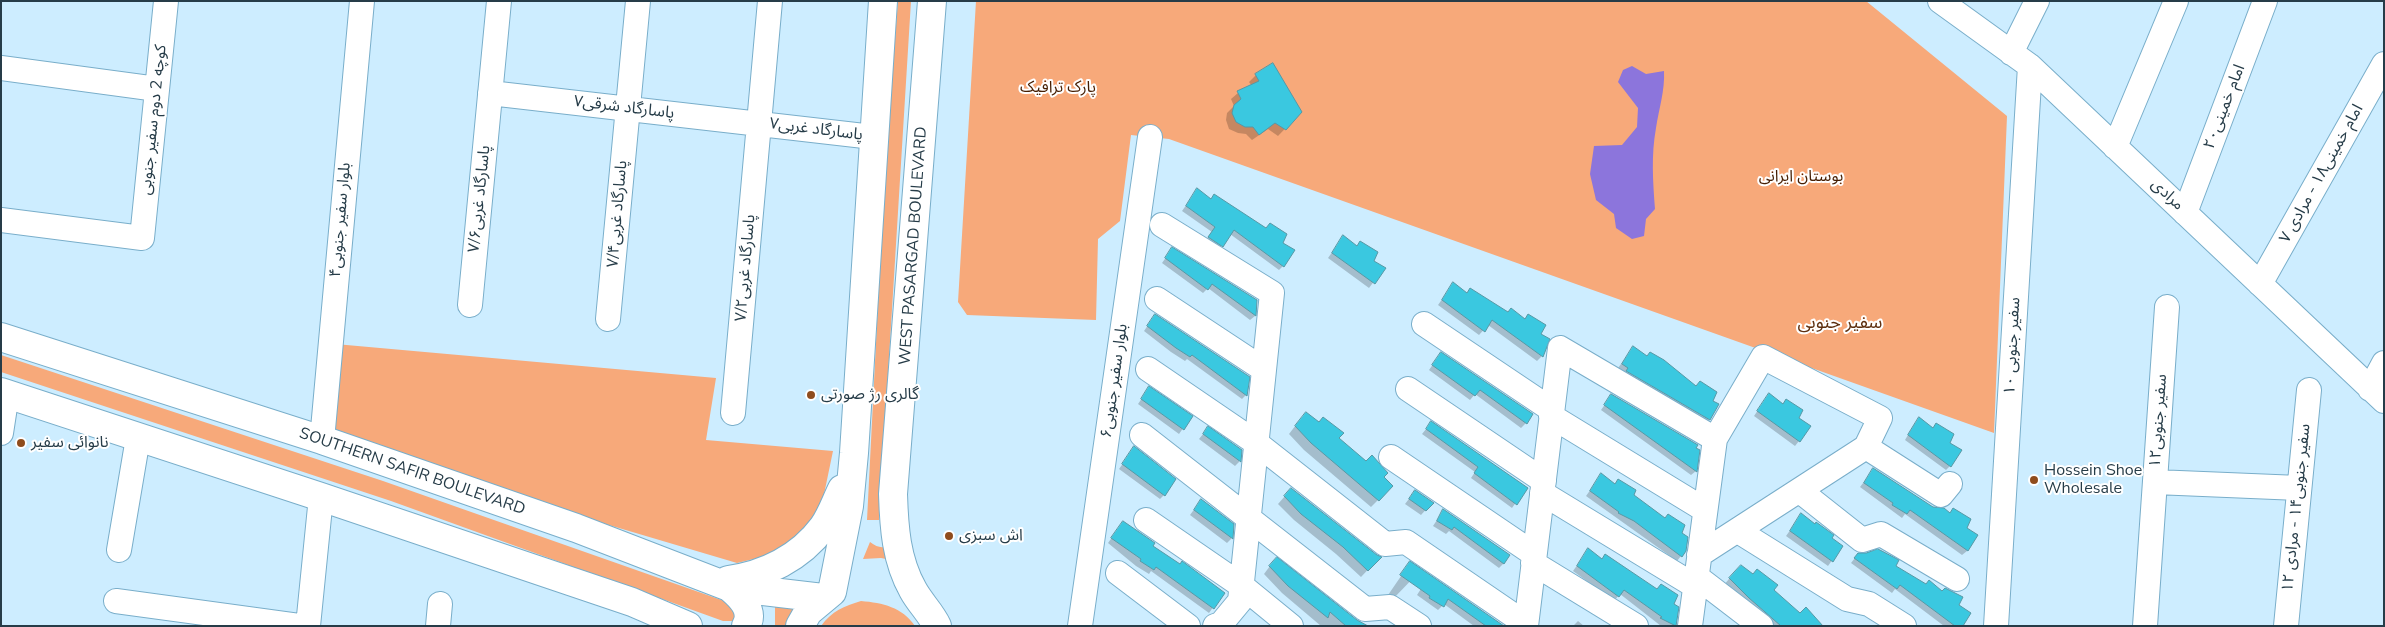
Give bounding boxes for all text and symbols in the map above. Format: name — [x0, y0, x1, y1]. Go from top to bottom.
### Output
street label: کوچه 2 دوم سفیر جنوبی — [137, 44, 171, 196]
street label: امام خمینی۲۰ — [2200, 62, 2250, 152]
park label: پارک ترافیک — [1020, 78, 1096, 98]
street label: پاسارگاد شرقی۷ — [573, 92, 675, 124]
street label: امام خمینی۱۸ - مرادی ۷ — [2276, 102, 2368, 246]
street label: پاسارگاد غربی۷ — [768, 115, 864, 145]
street label: WEST PASARGAD BOULEVARD — [896, 126, 932, 366]
street label: پاسارگاد غربی۷/۶ — [465, 144, 495, 254]
street label: پاسارگاد غربی۷/۴ — [604, 160, 632, 268]
street label: بلوار سفیر جنوبی۴ — [326, 162, 356, 278]
park label: بوستان ایرانی — [1759, 167, 1843, 187]
street label: مرادی — [2147, 175, 2187, 215]
street label: پاسارگاد غربی۷/۲ — [732, 214, 760, 322]
street label: سفیر جنوبی ۱۰ — [2001, 297, 2025, 395]
district label: سفیر جنوبی — [1798, 313, 1882, 335]
street label: بلوار سفیر جنوبی۶ — [1097, 323, 1133, 439]
street label: سفیر جنوبی۱۲ — [2146, 374, 2172, 468]
place label: گالری رژ صورتی — [821, 385, 919, 405]
marker: گالری رژ صورتی — [805, 389, 817, 401]
street label: سفیر جنوبی۱۴ - مرادی ۱۲ — [2279, 423, 2315, 593]
street label: SOUTHERN SAFIR BOULEVARD — [296, 424, 528, 520]
place label: نانوائی سفیر — [31, 433, 109, 453]
marker: نانوائی سفیر — [15, 437, 27, 449]
place label: Hossein Shoe Wholesale — [2044, 461, 2142, 499]
marker: Hossein Shoe Wholesale — [2028, 474, 2040, 486]
place label: اش سبزی — [959, 526, 1023, 546]
marker: اش سبزی — [943, 530, 955, 542]

